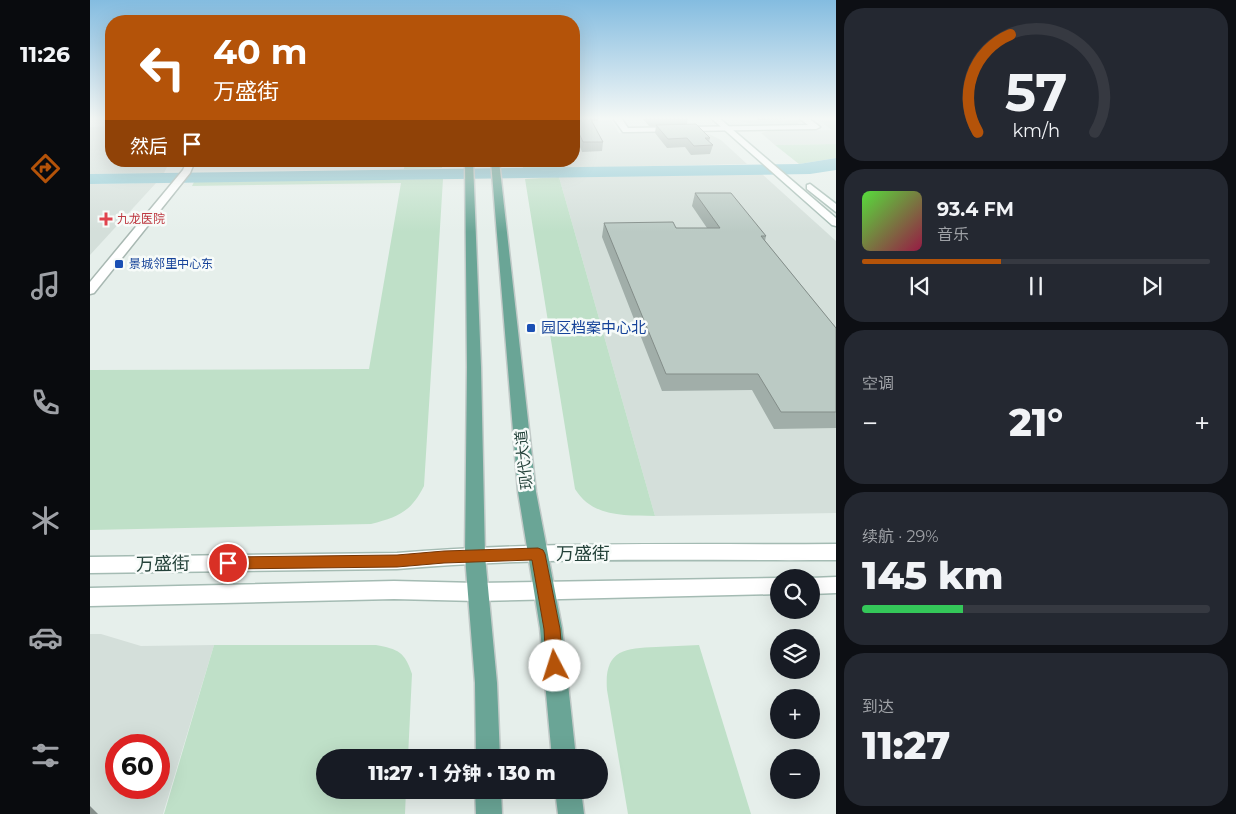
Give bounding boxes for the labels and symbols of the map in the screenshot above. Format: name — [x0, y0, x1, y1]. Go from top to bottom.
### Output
place label: 九龙医院 — [117, 211, 165, 226]
marker: 九龙医院 — [99, 212, 113, 226]
place label: 景城邻里中心东 — [129, 256, 213, 271]
marker: 景城邻里中心东 — [113, 258, 125, 270]
place label: 园区档案中心北 — [541, 318, 646, 337]
marker: 园区档案中心北 — [525, 322, 537, 334]
street label: 现代大道 — [511, 429, 536, 491]
pin — [207, 542, 249, 584]
street label: 万盛街 — [556, 543, 610, 565]
street label: 万盛街 — [136, 553, 190, 575]
position arrow — [528, 639, 580, 691]
speed limit sign: 60 — [105, 734, 170, 799]

